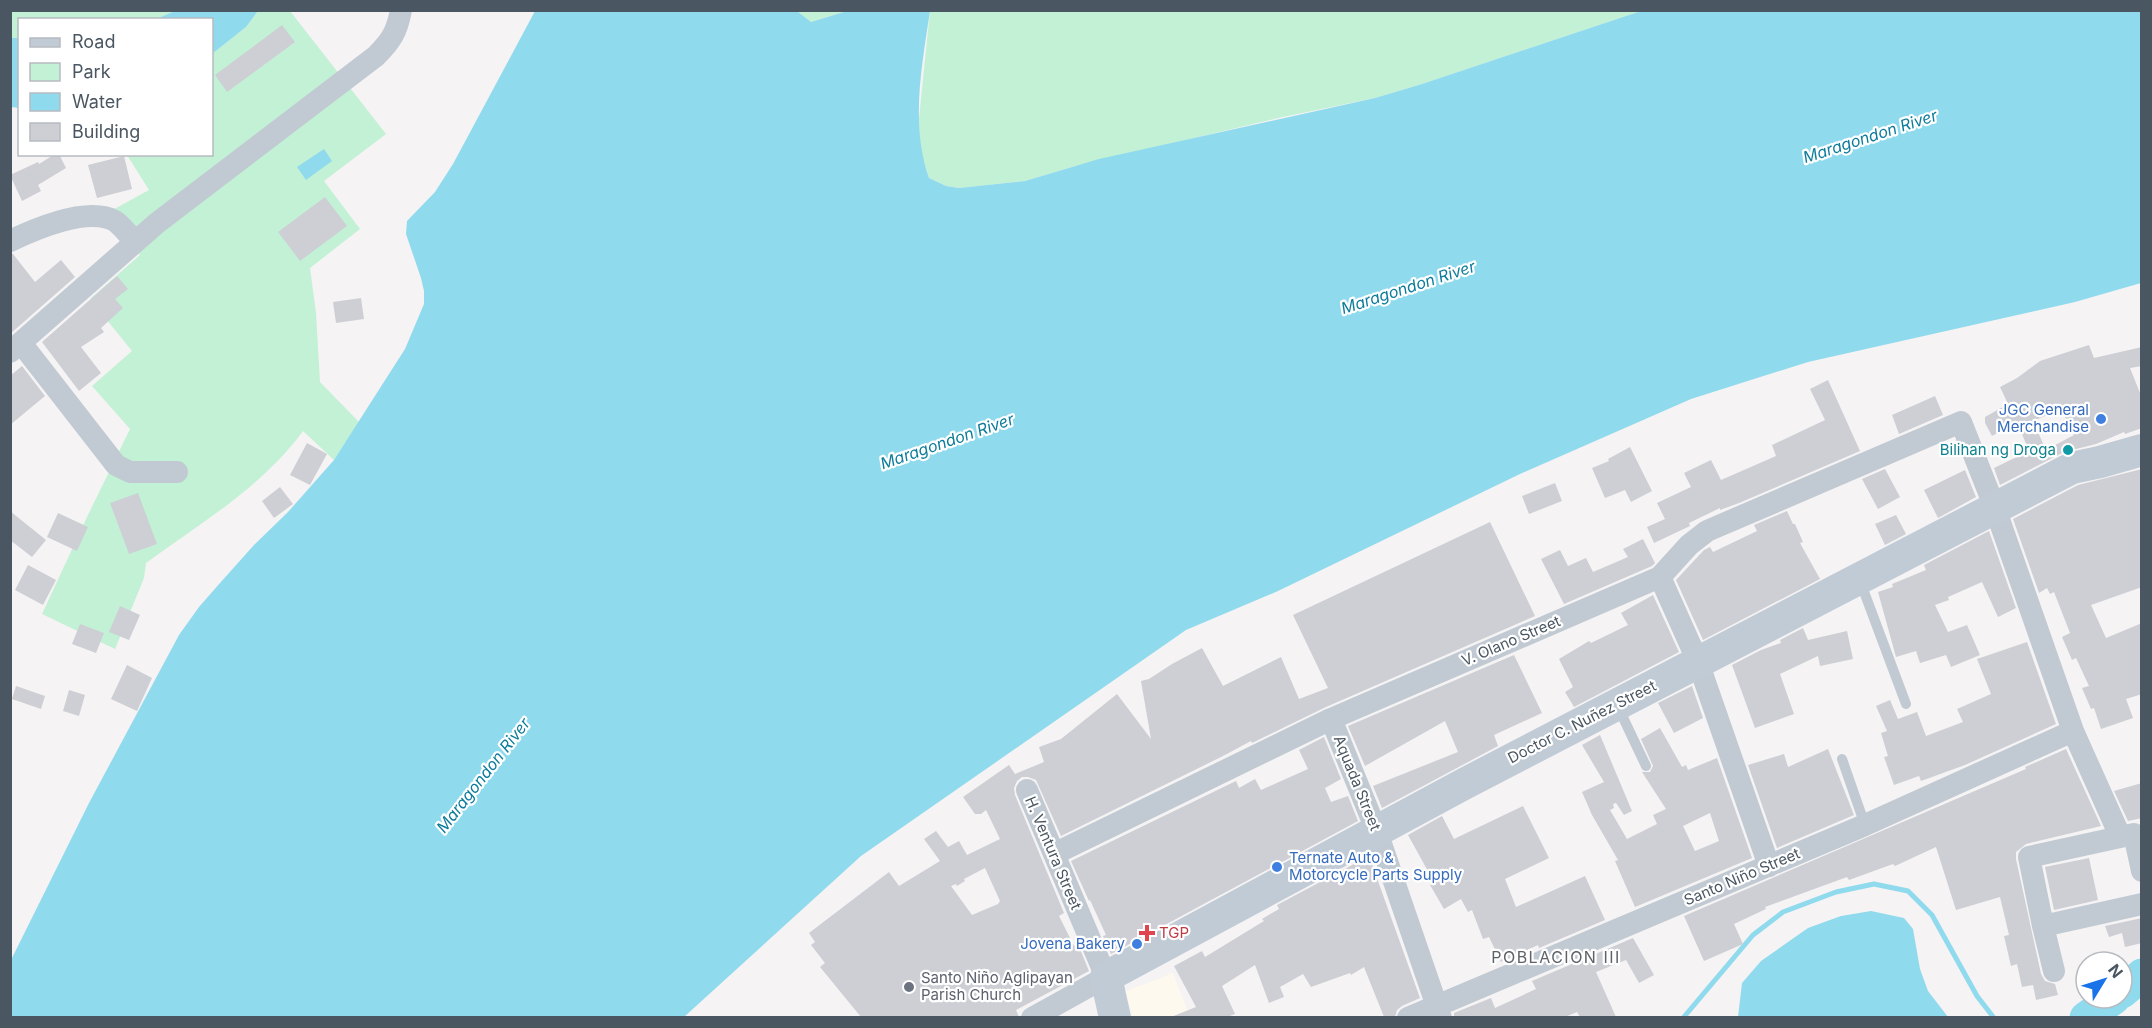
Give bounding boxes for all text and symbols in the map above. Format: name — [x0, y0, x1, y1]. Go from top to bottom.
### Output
legend — [18, 18, 213, 156]
text: Road — [72, 31, 115, 52]
text: Park — [72, 61, 111, 82]
text: Water — [72, 91, 122, 112]
water label: Maragondon River — [1800, 105, 1941, 167]
text: Building — [72, 121, 140, 142]
water label: Maragondon River — [1338, 256, 1479, 318]
place label: JGC General Merchandise — [1997, 400, 2089, 436]
water label: Maragondon River — [877, 408, 1017, 473]
marker: JGC General Merchandise — [2094, 412, 2108, 426]
place label: Bilihan ng Droga — [1940, 440, 2056, 459]
marker: Bilihan ng Droga — [2061, 443, 2075, 457]
street label: V. Olano Street — [1459, 611, 1563, 670]
street label: Doctor C. Nuñez Street — [1504, 676, 1659, 767]
water label: Maragondon River — [432, 713, 535, 836]
street label: Aquada Street — [1330, 732, 1385, 833]
street label: H. Ventura Street — [1021, 793, 1086, 912]
street label: Santo Niño Street — [1681, 843, 1803, 910]
place label: Ternate Auto & Motorcycle Parts Supply — [1289, 848, 1463, 884]
marker: Ternate Auto & Motorcycle Parts Supply — [1270, 860, 1284, 874]
place label: TGP — [1159, 923, 1189, 942]
marker: TGP — [1140, 926, 1154, 940]
place label: Jovena Bakery — [1020, 934, 1126, 953]
marker: Jovena Bakery — [1130, 937, 1144, 951]
district label: POBLACION III — [1491, 947, 1621, 967]
north arrow — [2074, 950, 2134, 1010]
text: N — [2104, 960, 2127, 982]
place label: Santo Niño Aglipayan Parish Church — [921, 968, 1073, 1004]
marker: Santo Niño Aglipayan Parish Church — [902, 980, 916, 994]

